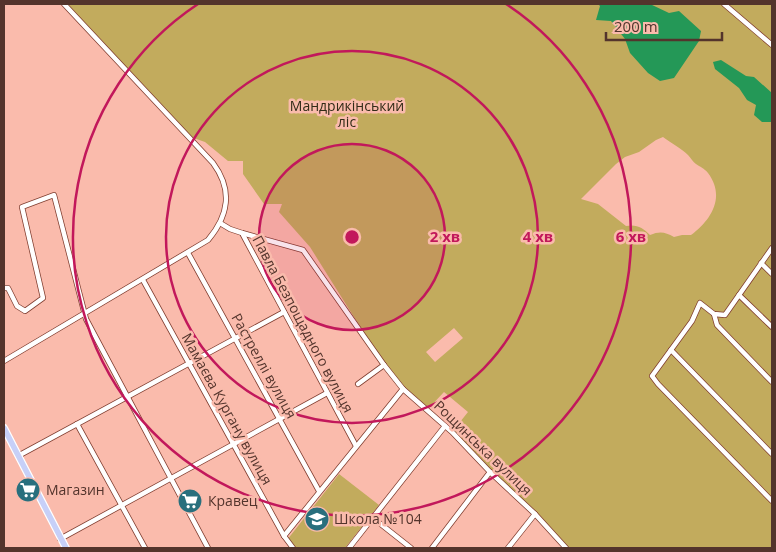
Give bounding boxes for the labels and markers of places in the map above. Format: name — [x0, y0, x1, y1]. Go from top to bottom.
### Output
centre of rings — [343, 228, 361, 246]
supermarket icon: Магазин — [15, 477, 41, 503]
place label: Магазин — [46, 480, 105, 499]
supermarket icon: Кравец — [177, 488, 203, 514]
place label: Кравец — [208, 491, 258, 510]
school or university icon: Школа №104 — [304, 506, 330, 532]
place label: Школа №104 — [334, 509, 422, 528]

